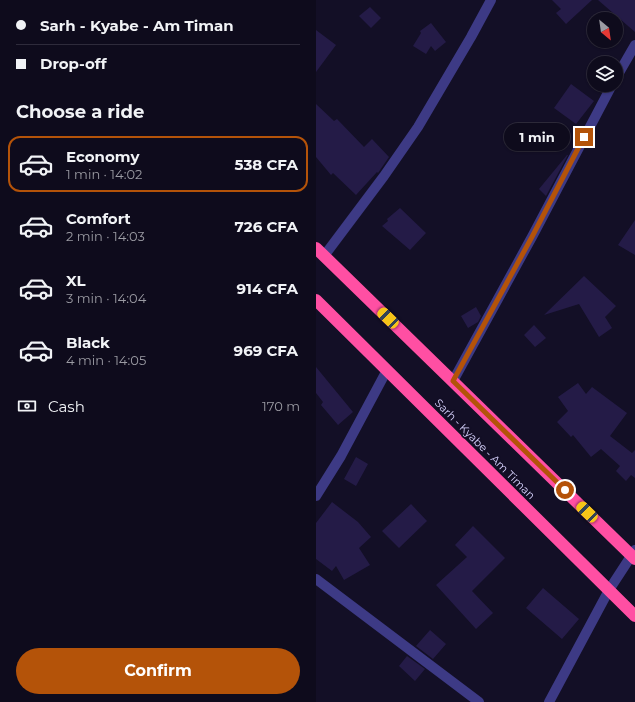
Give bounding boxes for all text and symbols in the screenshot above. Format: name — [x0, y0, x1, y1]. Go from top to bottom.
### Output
north arrow — [587, 12, 623, 48]
map controls — [587, 12, 623, 92]
text: Sarh - Kyabe - Am Timan — [40, 16, 234, 35]
text: Drop-off — [40, 54, 107, 73]
button: layers — [587, 56, 623, 92]
text: Choose a ride — [16, 101, 144, 123]
callout: 1 min — [504, 123, 570, 151]
route end — [575, 128, 593, 146]
text: 1 min — [519, 129, 555, 145]
icon: car — [18, 146, 54, 182]
text: Economy — [66, 147, 139, 166]
text: 538 CFA — [235, 155, 298, 174]
text: 1 min · 14:02 — [66, 166, 142, 182]
icon: car — [18, 208, 54, 244]
text: Comfort — [66, 209, 131, 228]
text: 726 CFA — [235, 217, 298, 236]
text: 2 min · 14:03 — [66, 228, 145, 244]
icon: car — [18, 270, 54, 306]
text: XL — [66, 271, 85, 290]
text: 914 CFA — [237, 279, 298, 298]
text: 3 min · 14:04 — [66, 290, 146, 306]
car — [375, 305, 401, 331]
icon: car — [18, 332, 54, 368]
text: Black — [66, 333, 110, 352]
text: 969 CFA — [234, 341, 298, 360]
text: 4 min · 14:05 — [66, 352, 146, 368]
icon: cash — [16, 395, 38, 417]
street label: Sarh - Kyabe - Am Timan — [432, 396, 538, 502]
text: Cash — [48, 397, 85, 416]
text: 170 m — [262, 398, 300, 414]
route start — [556, 481, 574, 499]
car — [574, 499, 600, 525]
button: Confirm — [16, 648, 300, 694]

